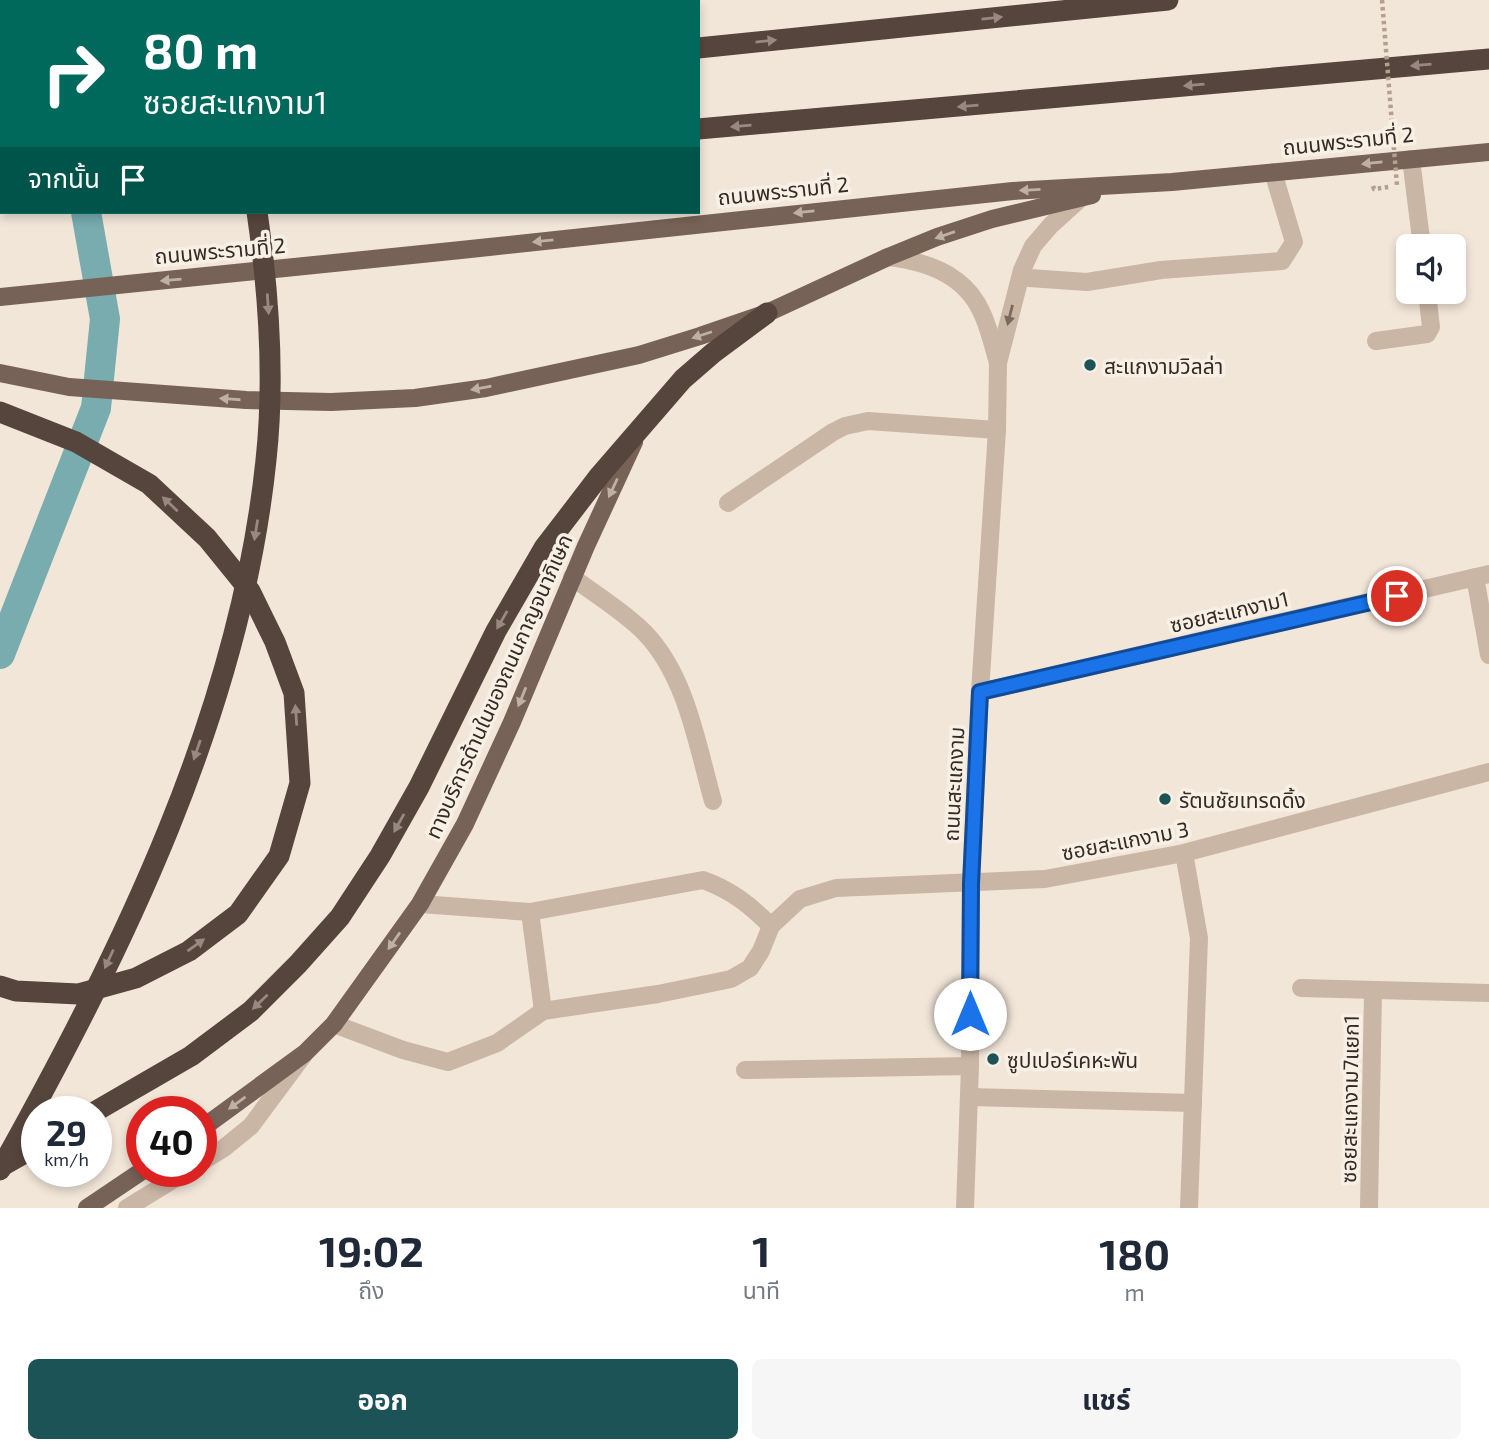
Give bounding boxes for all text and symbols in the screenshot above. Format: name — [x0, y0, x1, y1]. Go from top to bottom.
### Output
one-way arrow — [982, 12, 1004, 23]
text: 80 m — [143, 20, 258, 79]
icon: right — [28, 28, 119, 119]
one-way arrow — [755, 35, 777, 46]
one-way arrow — [1410, 60, 1432, 71]
one-way arrow — [1183, 80, 1205, 91]
text: ซอยสะแกงาม1 — [143, 82, 327, 120]
one-way arrow — [957, 100, 979, 111]
street label: ถนนพระรามที่ 2 — [1281, 120, 1415, 159]
one-way arrow — [730, 121, 752, 132]
one-way arrow — [1361, 157, 1383, 168]
icon: arrive — [114, 161, 152, 199]
text: จากนั้น — [28, 162, 100, 193]
street label: ถนนพระรามที่ 2 — [716, 170, 850, 209]
one-way arrow — [1019, 184, 1041, 195]
one-way arrow — [793, 207, 815, 218]
one-way arrow — [935, 230, 956, 241]
street label: ถนนพระรามที่ 2 — [153, 231, 286, 268]
map controls — [1396, 234, 1466, 304]
button: sound — [1396, 234, 1466, 304]
one-way arrow — [532, 236, 554, 247]
one-way arrow — [159, 274, 181, 285]
one-way arrow — [263, 293, 274, 315]
one-way arrow — [1004, 304, 1015, 326]
one-way arrow — [691, 330, 712, 341]
place label: สะแกงามวิลล่า — [1104, 353, 1223, 378]
marker: สะแกงามวิลล่า — [1082, 357, 1098, 373]
one-way arrow — [470, 383, 492, 394]
one-way arrow — [219, 393, 241, 404]
one-way arrow — [607, 478, 618, 498]
one-way arrow — [162, 496, 179, 512]
one-way arrow — [250, 520, 261, 542]
street label: ทางบริการด้านในของถนนกาญจนาภิเษก — [419, 530, 577, 842]
pin — [1367, 566, 1427, 626]
icon: arrive — [1378, 577, 1416, 615]
street label: ซอยสะแกงาม1 — [1167, 585, 1291, 637]
one-way arrow — [496, 611, 508, 630]
one-way arrow — [517, 686, 528, 707]
one-way arrow — [290, 704, 301, 726]
street label: ถนนสะแกงาม — [938, 726, 968, 842]
one-way arrow — [191, 740, 202, 761]
place label: รัตนชัยเทรดดิ้ง — [1179, 787, 1306, 812]
marker: รัตนชัยเทรดดิ้ง — [1157, 791, 1173, 807]
one-way arrow — [393, 813, 405, 833]
street label: ซอยสะแกงาม 3 — [1059, 815, 1191, 865]
one-way arrow — [387, 932, 401, 950]
one-way arrow — [187, 938, 205, 952]
one-way arrow — [103, 949, 114, 969]
position arrow — [933, 977, 1007, 1051]
one-way arrow — [252, 993, 269, 1009]
street label: ซอยสะแกงาม7แยก1 — [1335, 1015, 1363, 1183]
place label: ซูปเปอร์เคหะพัน — [1007, 1047, 1138, 1074]
marker: ซูปเปอร์เคหะพัน — [985, 1051, 1001, 1067]
speed limit sign: 40 — [126, 1096, 217, 1187]
one-way arrow — [228, 1096, 247, 1110]
text: 29 — [46, 1111, 87, 1153]
text: km/h — [44, 1148, 89, 1170]
text: 19:02 — [319, 1225, 424, 1275]
text: 1 — [752, 1225, 770, 1275]
text: 180 — [1099, 1228, 1170, 1278]
text: ถึง — [358, 1276, 384, 1304]
text: นาที — [743, 1276, 780, 1304]
text: m — [1124, 1278, 1145, 1306]
button: ออก — [28, 1359, 738, 1439]
button: แชร์ — [752, 1359, 1461, 1439]

